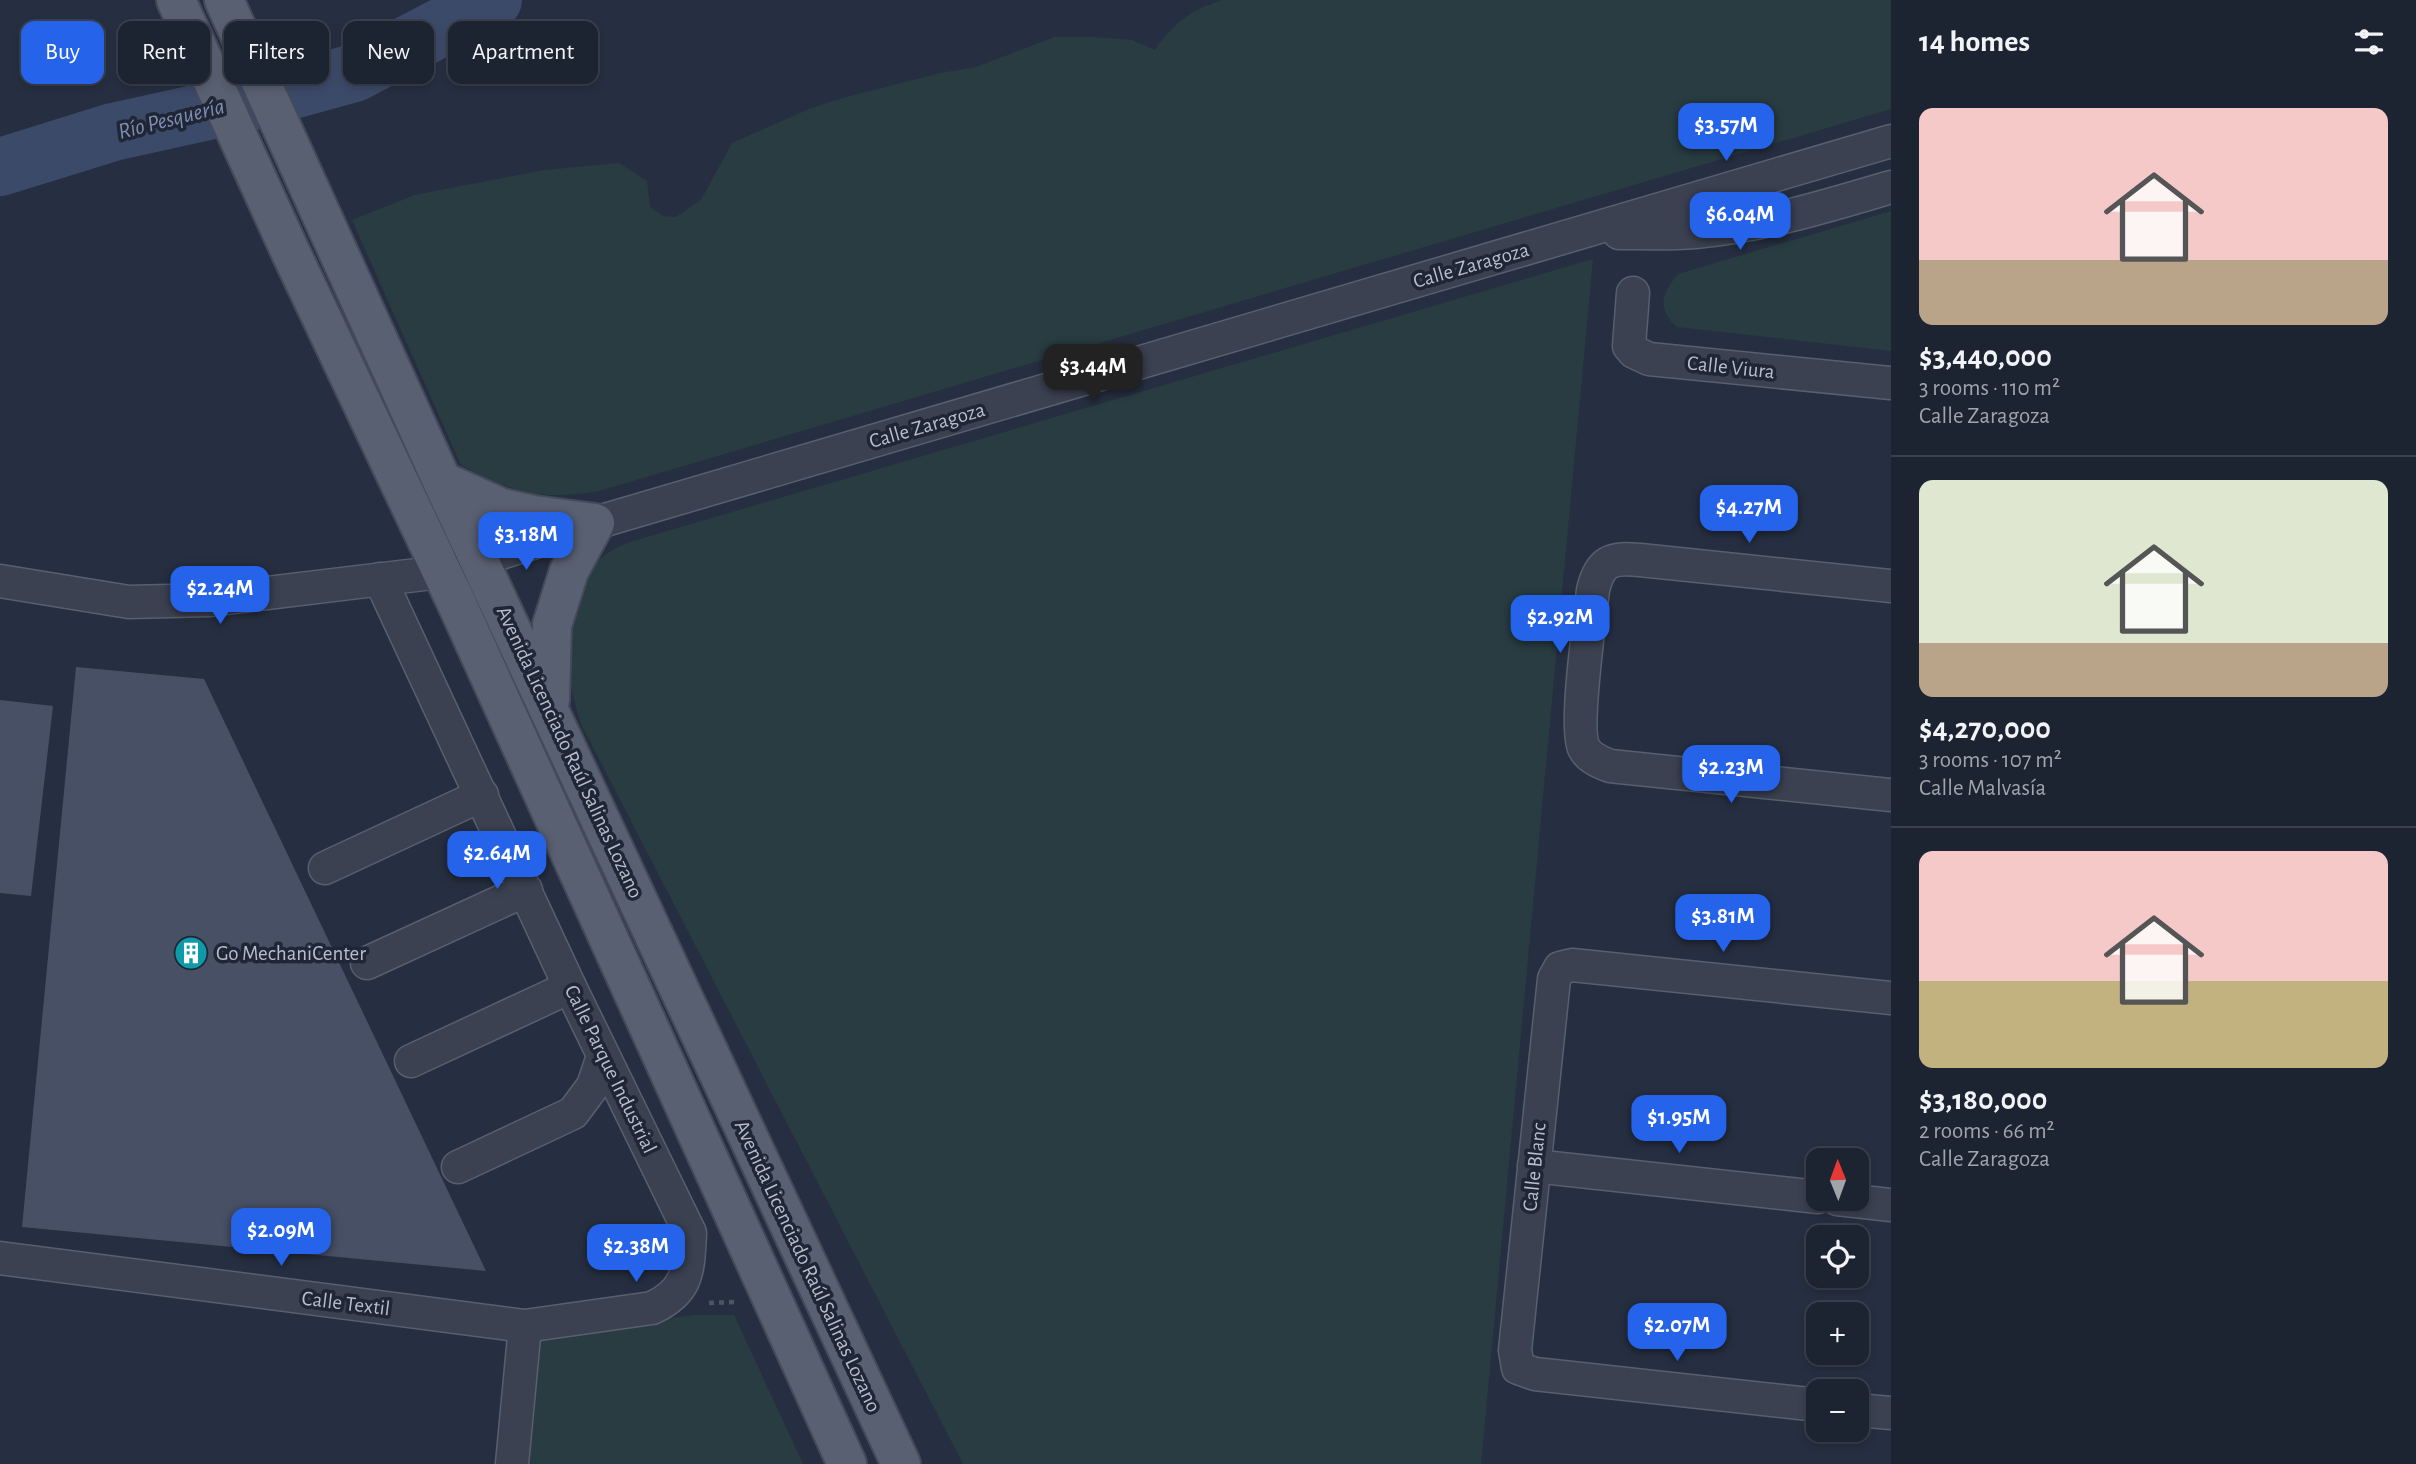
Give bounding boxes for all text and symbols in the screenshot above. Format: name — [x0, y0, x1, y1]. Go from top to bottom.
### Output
chip: Buy — [21, 21, 104, 84]
chip: Rent — [118, 21, 210, 84]
chip: Filters — [224, 21, 329, 84]
chip: New — [343, 21, 434, 84]
chip: Apartment — [448, 21, 598, 84]
icon: filters — [2350, 23, 2388, 61]
text: 14 homes — [1919, 27, 2030, 57]
water label: Río Pesquería — [116, 95, 227, 144]
pin: $3.57M — [1669, 104, 1783, 163]
text: $3.57M — [1694, 114, 1758, 137]
icon: home — [2091, 154, 2217, 280]
pin: $6.04M — [1683, 192, 1797, 252]
text: $6.04M — [1706, 203, 1774, 226]
street label: Calle Zaragoza — [1411, 239, 1532, 292]
text: $3,440,000 — [1919, 342, 2052, 372]
pin: $3.44M — [1036, 344, 1150, 404]
street label: Calle Viura — [1686, 352, 1776, 383]
text: $3.44M — [1060, 355, 1127, 378]
text: 3 rooms · 110 m² — [1919, 377, 2060, 400]
street label: Calle Zaragoza — [867, 399, 988, 452]
text: Calle Zaragoza — [1919, 405, 2050, 428]
pin: $4.27M — [1692, 486, 1806, 545]
text: $4.27M — [1716, 496, 1782, 519]
pin: $3.18M — [469, 512, 583, 572]
text: $3.18M — [494, 523, 558, 546]
icon: home — [2091, 526, 2217, 652]
pin: $2.24M — [163, 566, 277, 626]
text: $2.24M — [186, 577, 254, 600]
pin: $2.92M — [1503, 596, 1617, 655]
street label: Avenida Licenciado Raúl Salinas Lozano — [493, 603, 647, 901]
text: $2.92M — [1527, 606, 1593, 629]
text: $4,270,000 — [1919, 714, 2051, 744]
pin: $2.23M — [1674, 746, 1788, 805]
text: 3 rooms · 107 m² — [1919, 749, 2062, 772]
text: $2.23M — [1698, 756, 1764, 779]
text: Calle Malvasía — [1919, 777, 2046, 800]
pin: $2.64M — [440, 832, 554, 891]
text: $2.64M — [463, 842, 531, 865]
pin: $3.81M — [1666, 894, 1780, 954]
icon: home — [2091, 897, 2217, 1023]
text: $3.81M — [1691, 905, 1755, 928]
building icon: Go MechaniCenter — [172, 934, 210, 972]
place label: Go MechaniCenter — [216, 943, 366, 964]
street label: Calle Parque Industrial — [561, 982, 660, 1157]
text: $3,180,000 — [1919, 1085, 2047, 1115]
pin: $1.95M — [1622, 1096, 1736, 1155]
text: $1.95M — [1647, 1106, 1711, 1129]
street label: Avenida Licenciado Raúl Salinas Lozano — [731, 1117, 885, 1415]
text: 2 rooms · 66 m² — [1919, 1120, 2055, 1143]
street label: Calle Blanc — [1519, 1122, 1550, 1212]
north arrow — [1806, 1148, 1869, 1211]
map controls — [1806, 1148, 1869, 1442]
text: Calle Zaragoza — [1919, 1148, 2050, 1171]
pin: $2.09M — [224, 1208, 338, 1268]
text: $2.09M — [247, 1219, 315, 1242]
pin: $2.38M — [579, 1224, 693, 1284]
button: locate — [1806, 1225, 1869, 1288]
text: $2.38M — [603, 1235, 669, 1258]
street label: Calle Textil — [301, 1288, 391, 1319]
button: + — [1806, 1302, 1869, 1365]
pin: $2.07M — [1620, 1304, 1734, 1363]
text: $2.07M — [1644, 1314, 1710, 1337]
button: − — [1806, 1379, 1869, 1442]

